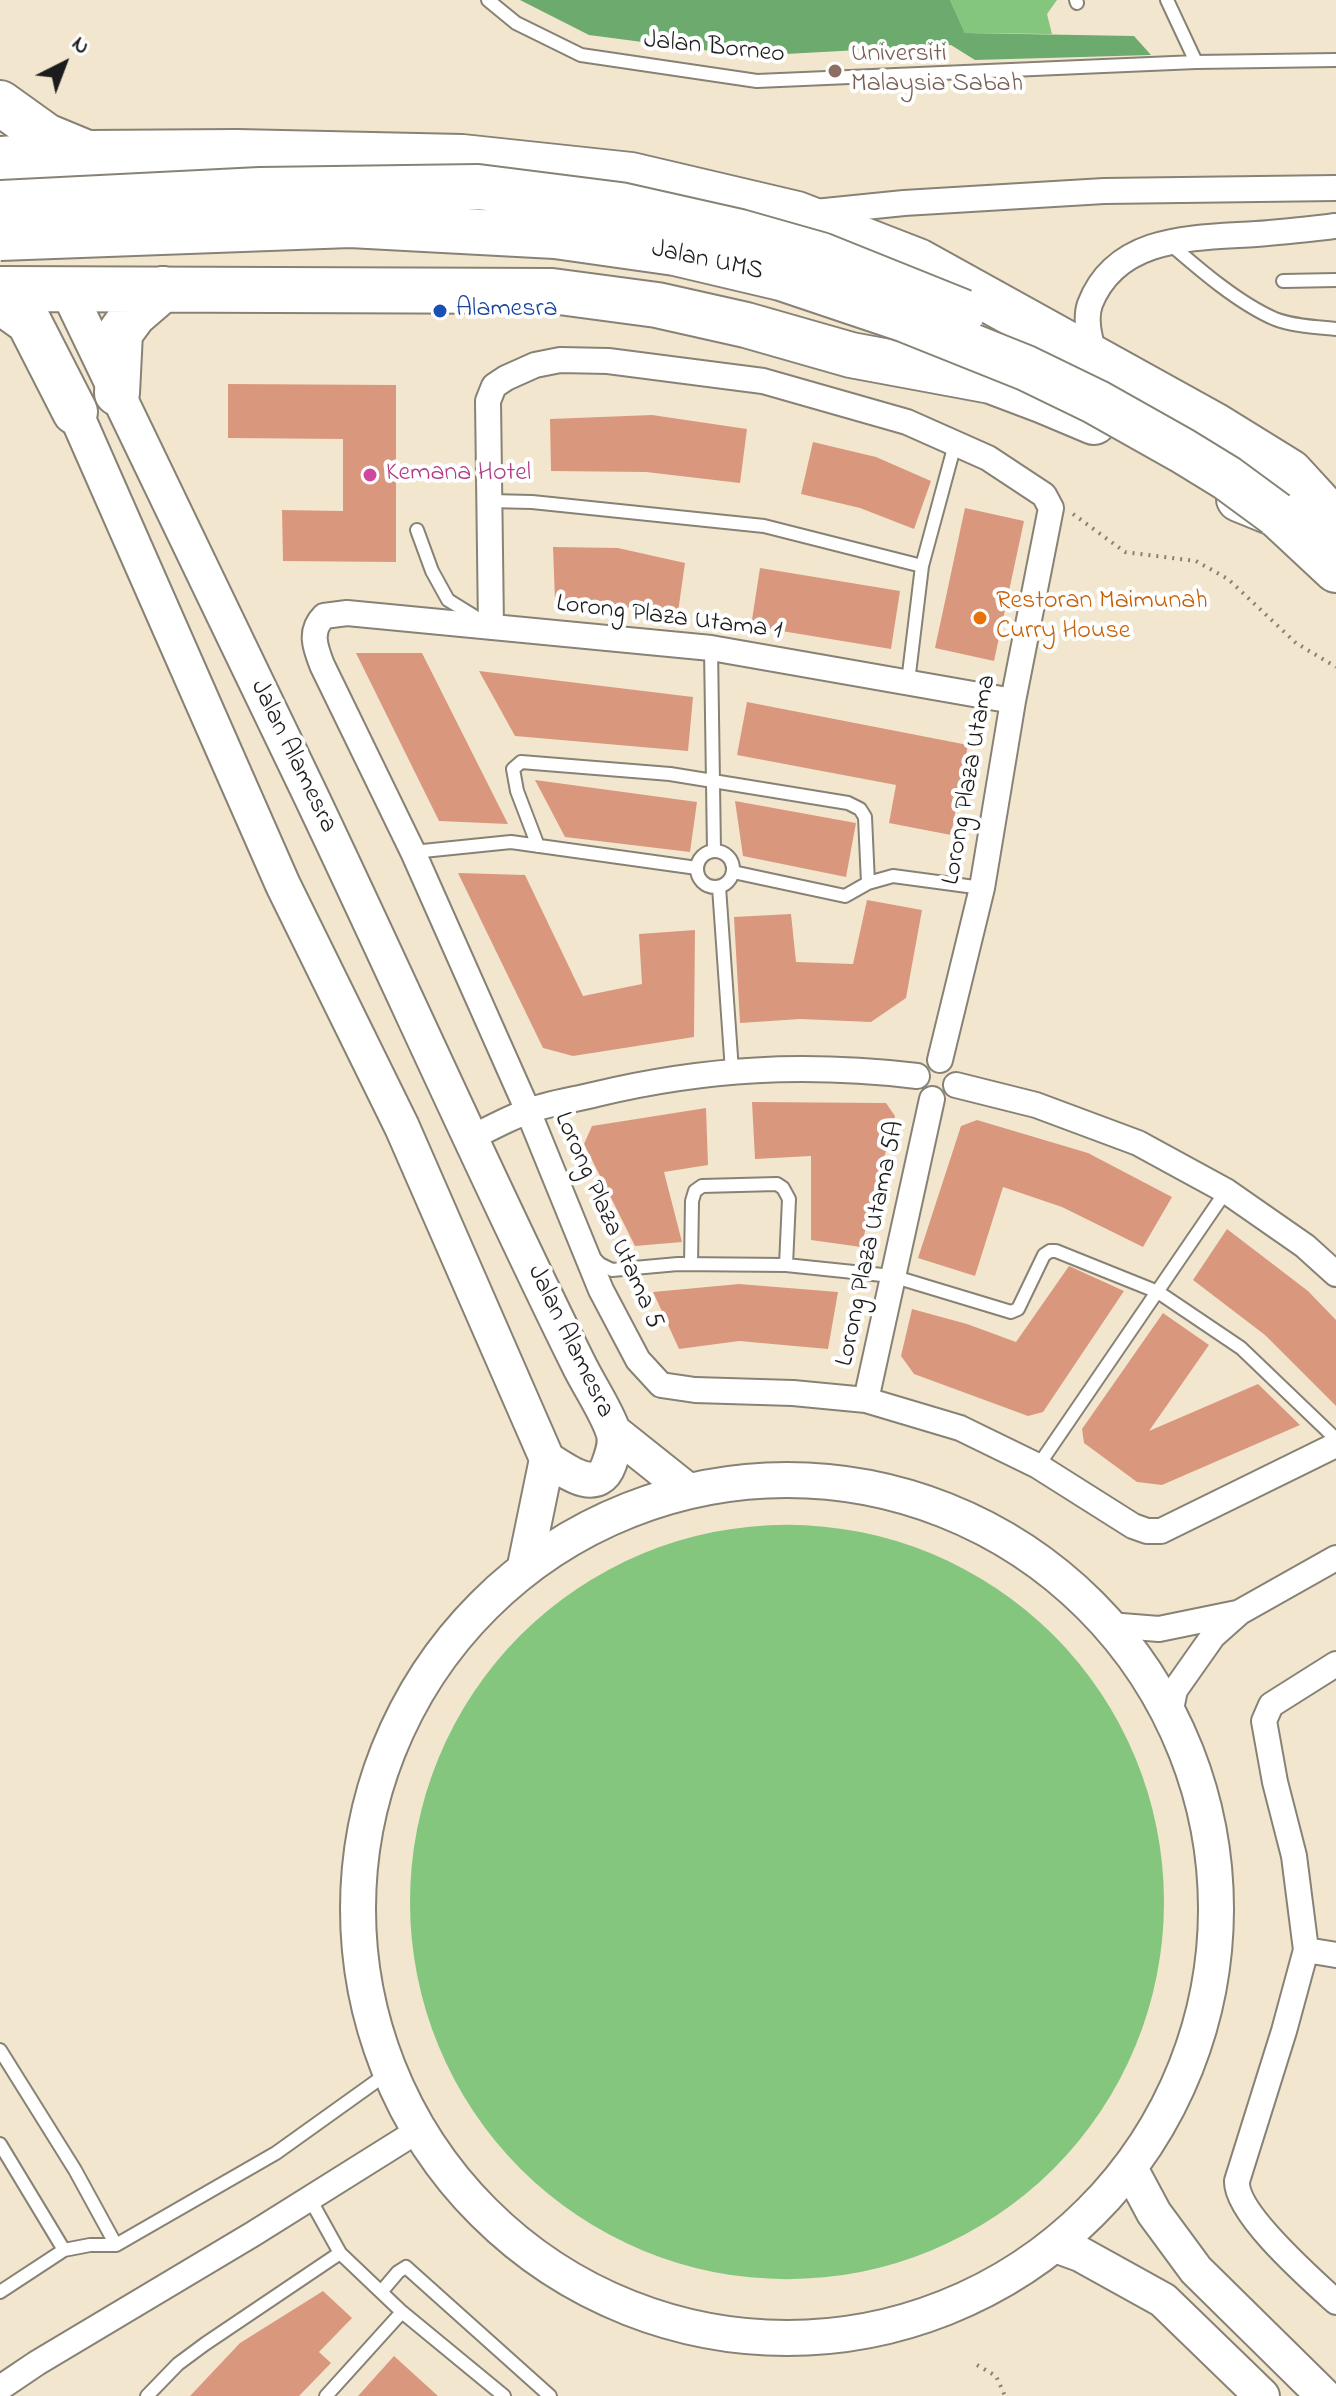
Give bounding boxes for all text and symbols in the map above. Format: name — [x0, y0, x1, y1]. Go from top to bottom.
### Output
north arrow — [24, 24, 104, 104]
street label: Jalan Borneo — [642, 26, 786, 72]
text: N — [64, 29, 96, 63]
place label: Universiti Malaysia Sabah — [851, 40, 1023, 102]
marker: Universiti Malaysia Sabah — [826, 62, 844, 80]
street label: Jalan UMS — [648, 235, 766, 289]
place label: Alamesra — [456, 295, 558, 327]
marker: Alamesra — [431, 302, 449, 320]
place label: Kemana Hotel — [386, 459, 531, 491]
marker: Kemana Hotel — [361, 466, 379, 484]
place label: Restoran Maimunah Curry House — [996, 587, 1208, 648]
street label: Lorong Plaza Utama 1 — [554, 590, 784, 648]
marker: Restoran Maimunah Curry House — [971, 609, 989, 627]
street label: Lorong Plaza Utama — [937, 673, 1005, 887]
street label: Jalan Alamesra — [242, 676, 342, 838]
street label: Lorong Plaza Utama 5 — [545, 1108, 669, 1334]
street label: Lorong Plaza Utama 5A — [831, 1119, 913, 1369]
street label: Jalan Alamesra — [519, 1261, 619, 1423]

